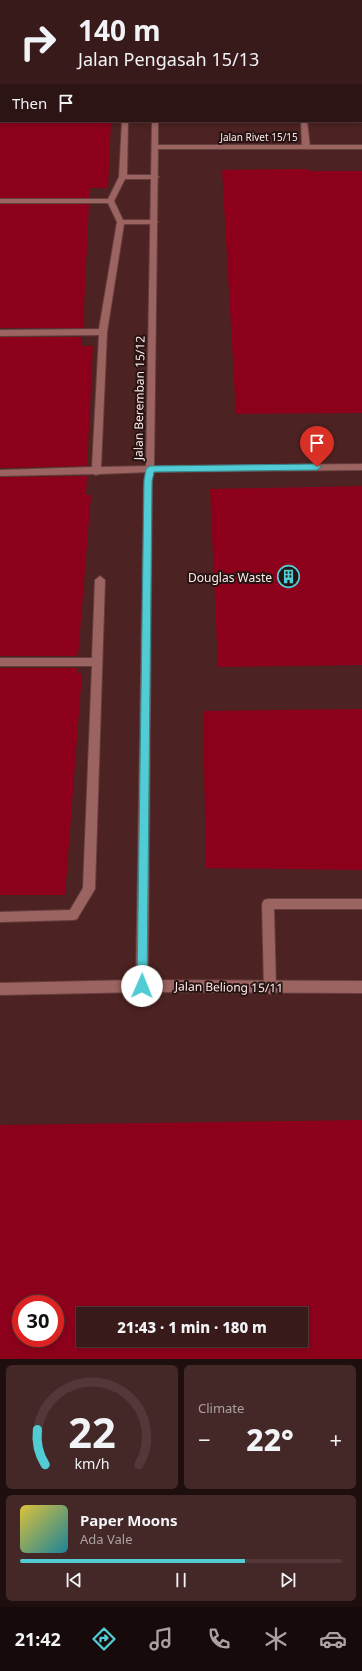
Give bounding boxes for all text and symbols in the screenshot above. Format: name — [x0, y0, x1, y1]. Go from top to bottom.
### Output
text: 140 m — [78, 11, 161, 49]
icon: right — [12, 16, 64, 68]
text: Jalan Pengasah 15/13 — [78, 47, 259, 71]
icon: arrive — [55, 92, 77, 114]
text: Then — [12, 93, 47, 113]
street label: Jalan Rivet 15/15 — [219, 130, 298, 144]
street label: Jalan Beremban 15/12 — [129, 336, 149, 461]
pin — [300, 426, 334, 467]
icon: arrive — [306, 432, 328, 454]
building icon: Douglas Waste — [275, 564, 301, 590]
place label: Douglas Waste — [188, 569, 272, 586]
position arrow — [121, 965, 163, 1007]
street label: Jalan Beliong 15/11 — [174, 978, 283, 996]
speed limit sign: 30 — [12, 1295, 64, 1347]
text: 21:43 · 1 min · 180 m — [117, 1317, 267, 1337]
text: Climate — [198, 1399, 244, 1417]
text: 22 — [68, 1404, 116, 1460]
text: 22° — [246, 1419, 294, 1460]
text: − — [198, 1424, 211, 1454]
text: + — [329, 1424, 342, 1454]
text: km/h — [74, 1454, 110, 1473]
text: Paper Moons — [80, 1510, 178, 1530]
text: Ada Vale — [80, 1530, 133, 1548]
icon: previous — [63, 1569, 85, 1591]
icon: pause — [170, 1569, 192, 1591]
icon: next — [277, 1569, 299, 1591]
icon: directions — [90, 1625, 118, 1653]
icon: music — [147, 1625, 175, 1653]
icon: phone — [205, 1625, 233, 1653]
icon: climate — [262, 1625, 290, 1653]
icon: car — [319, 1625, 347, 1653]
text: 21:42 — [15, 1627, 61, 1651]

